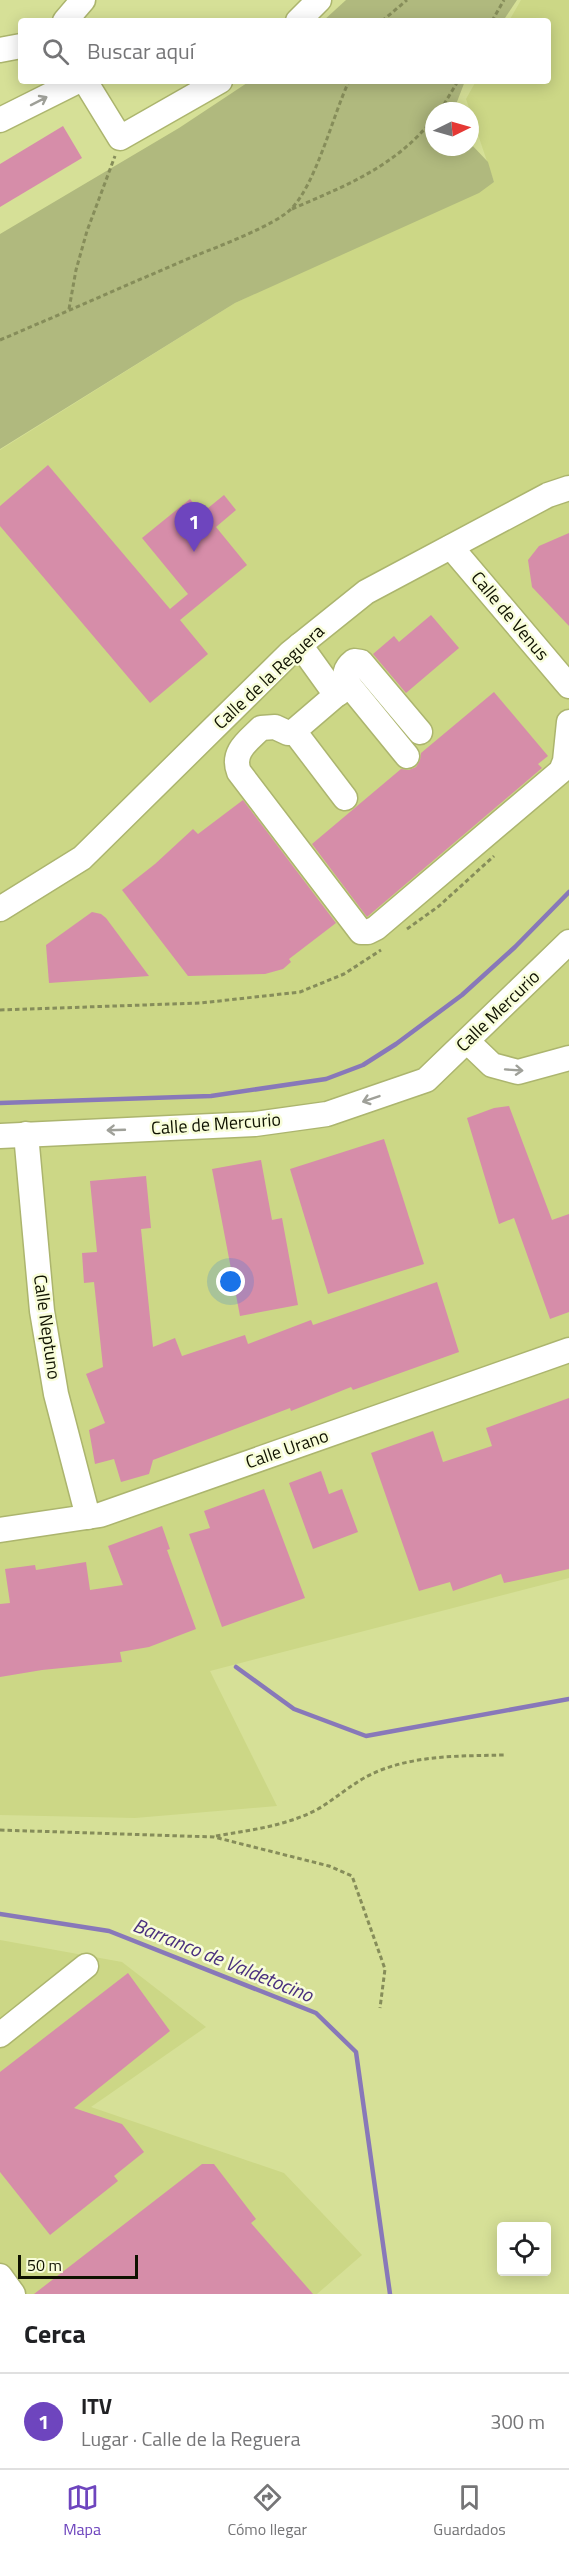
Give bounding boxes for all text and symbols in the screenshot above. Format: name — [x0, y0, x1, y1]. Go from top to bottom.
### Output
search box — [18, 18, 551, 84]
text: Buscar aquí — [87, 34, 195, 68]
icon: search — [39, 35, 72, 68]
one-way arrow — [30, 94, 48, 106]
north arrow — [425, 102, 479, 156]
pin: 1 — [174, 502, 214, 552]
street label: Calle de Venus — [465, 565, 556, 666]
street label: Calle de la Reguera — [207, 618, 330, 735]
street label: Calle Mercurio — [450, 964, 546, 1058]
one-way arrow — [504, 1065, 524, 1076]
one-way arrow — [362, 1094, 381, 1105]
street label: Calle de Mercurio — [150, 1105, 282, 1142]
one-way arrow — [107, 1124, 127, 1136]
your location — [216, 1267, 245, 1296]
street label: Calle Neptuno — [27, 1273, 68, 1381]
street label: Calle Urano — [242, 1422, 332, 1475]
water label: Barranco de Valdetocino — [128, 1909, 319, 2010]
map controls — [497, 2222, 551, 2276]
button: locate — [497, 2222, 551, 2276]
scale bar — [18, 2252, 138, 2280]
text: 50 m — [27, 2253, 62, 2277]
text: Cerca — [24, 2314, 86, 2353]
text: ITV — [81, 2389, 112, 2423]
text: 1 — [38, 2406, 49, 2437]
text: 300 m — [490, 2406, 545, 2437]
text: Lugar · Calle de la Reguera — [81, 2423, 300, 2454]
tab: Mapa — [63, 2481, 101, 2541]
tab: Cómo llegar — [227, 2481, 307, 2541]
tab: Guardados — [433, 2481, 506, 2541]

